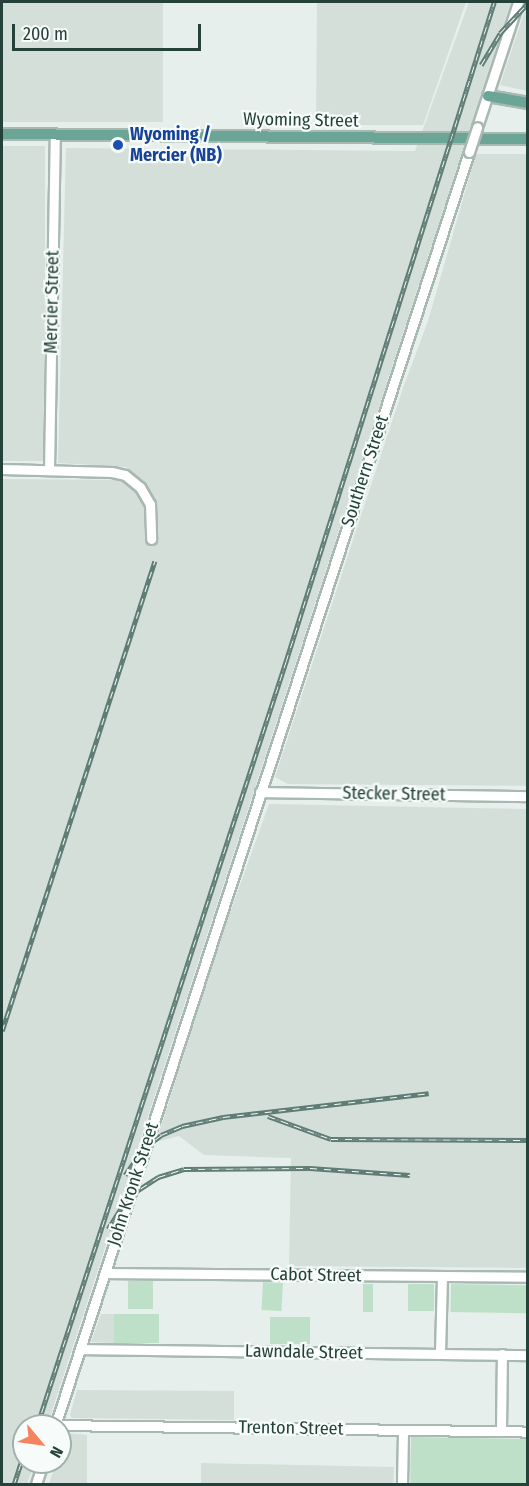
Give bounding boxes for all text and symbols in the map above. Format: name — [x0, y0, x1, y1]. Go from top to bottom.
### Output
scale bar — [15, 12, 204, 50]
text: 200 m — [23, 23, 68, 45]
street label: Wyoming Street — [243, 108, 359, 132]
place label: Wyoming / Mercier (NB) — [130, 124, 222, 166]
marker: Wyoming / Mercier (NB) — [111, 138, 125, 152]
street label: Mercier Street — [40, 250, 64, 354]
street label: Southern Street — [337, 412, 393, 530]
street label: Stecker Street — [342, 782, 446, 806]
street label: John Kronk Street — [103, 1119, 163, 1249]
street label: Cabot Street — [270, 1263, 362, 1287]
street label: Lawndale Street — [245, 1340, 363, 1364]
north arrow — [12, 1414, 72, 1474]
street label: Trenton Street — [238, 1416, 344, 1440]
text: N — [46, 1443, 67, 1461]

